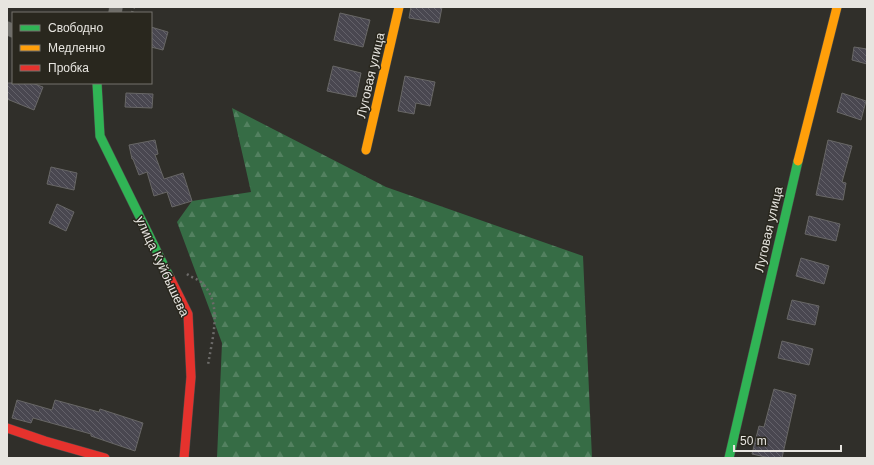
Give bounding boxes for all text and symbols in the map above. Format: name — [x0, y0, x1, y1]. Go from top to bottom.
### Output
legend — [12, 12, 152, 84]
text: Свободно — [48, 21, 103, 35]
street label: Луговая улица — [353, 30, 388, 119]
text: Медленно — [48, 41, 105, 55]
text: Пробка — [48, 61, 89, 75]
street label: Луговая улица — [751, 184, 786, 273]
street label: улица Куйбышева — [133, 214, 193, 320]
scale bar — [734, 427, 841, 453]
text: 50 m — [740, 434, 767, 448]

